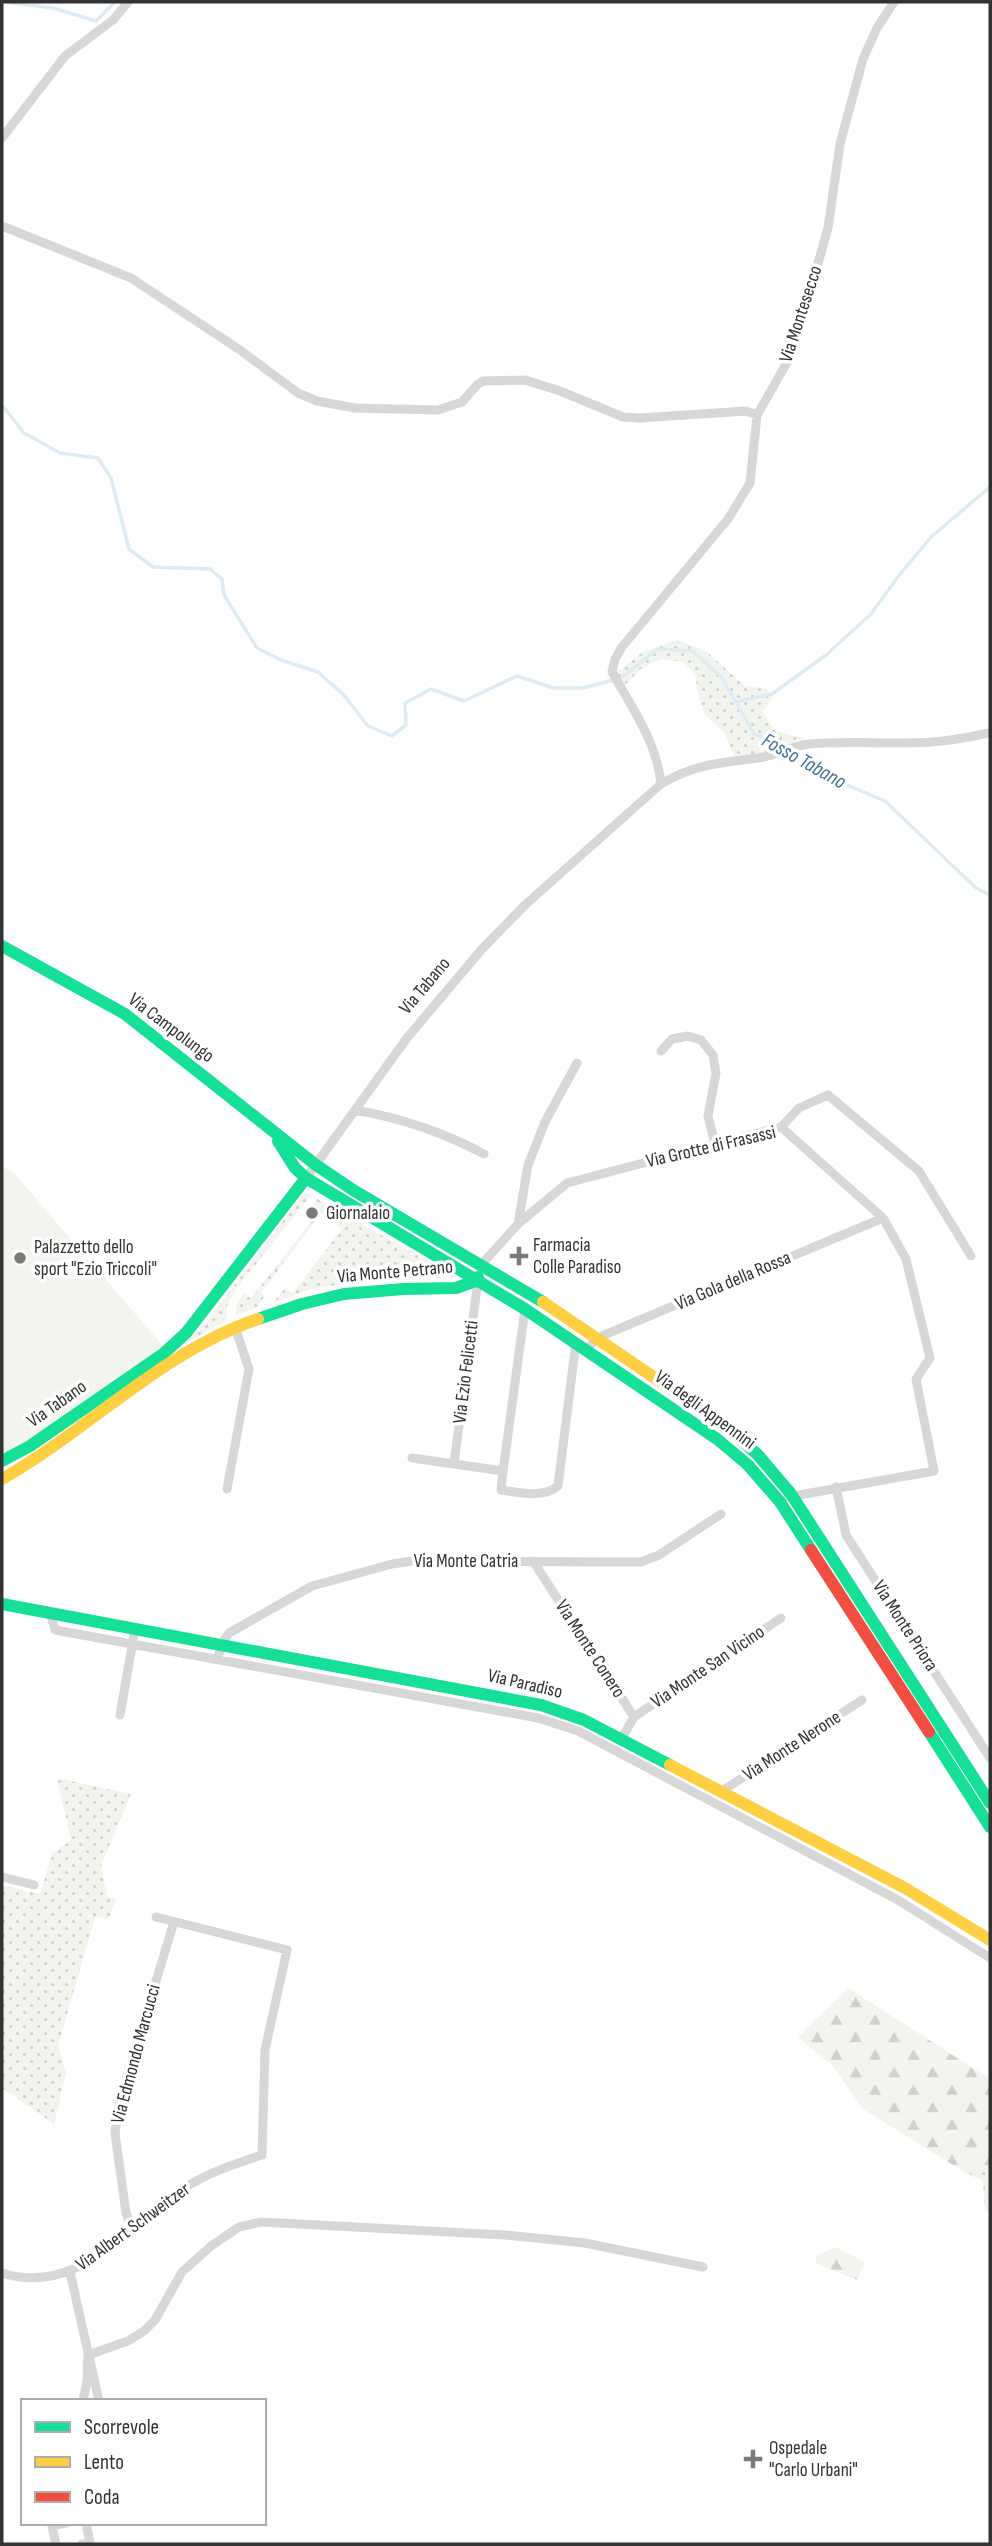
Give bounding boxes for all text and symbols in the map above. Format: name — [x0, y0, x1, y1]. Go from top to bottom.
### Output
street label: Via Montesecco — [775, 263, 827, 365]
water label: Fosso Tabano — [758, 728, 851, 795]
street label: Via Tabano — [395, 953, 455, 1019]
street label: Via Campolungo — [124, 988, 218, 1068]
street label: Via Grotte di Frasassi — [644, 1121, 778, 1173]
place label: Giornalaio — [326, 1202, 390, 1225]
marker: Giornalaio — [304, 1205, 320, 1221]
place label: Farmacia Colle Paradiso — [533, 1234, 621, 1279]
place label: Palazzetto dello sport "Ezio Triccoli" — [34, 1236, 157, 1281]
street label: Via Gola della Rossa — [672, 1246, 794, 1316]
marker: Farmacia Colle Paradiso — [511, 1248, 527, 1264]
marker: Palazzetto dello sport "Ezio Triccoli" — [12, 1250, 28, 1266]
street label: Via Monte Petrano — [336, 1255, 454, 1289]
street label: Via Ezio Felicetti — [448, 1319, 484, 1425]
street label: Via degli Appennini — [650, 1366, 760, 1454]
street label: Via Tabano — [23, 1375, 91, 1433]
street label: Via Monte Catria — [414, 1550, 518, 1573]
street label: Via Monte Priora — [867, 1576, 943, 1676]
street label: Via Monte Conero — [550, 1596, 630, 1702]
street label: Via Monte San Vicino — [647, 1621, 769, 1713]
street label: Via Paradiso — [485, 1664, 565, 1704]
street label: Via Monte Nerone — [739, 1706, 845, 1786]
street label: Via Edmondo Marcucci — [106, 1982, 166, 2126]
street label: Via Albert Schweitzer — [71, 2178, 195, 2276]
legend — [21, 2399, 266, 2525]
text: Scorrevole — [84, 2415, 159, 2440]
place label: Ospedale "Carlo Urbani" — [769, 2437, 858, 2482]
marker: Ospedale "Carlo Urbani" — [743, 2449, 763, 2469]
text: Lento — [84, 2450, 124, 2475]
text: Coda — [84, 2485, 120, 2510]

